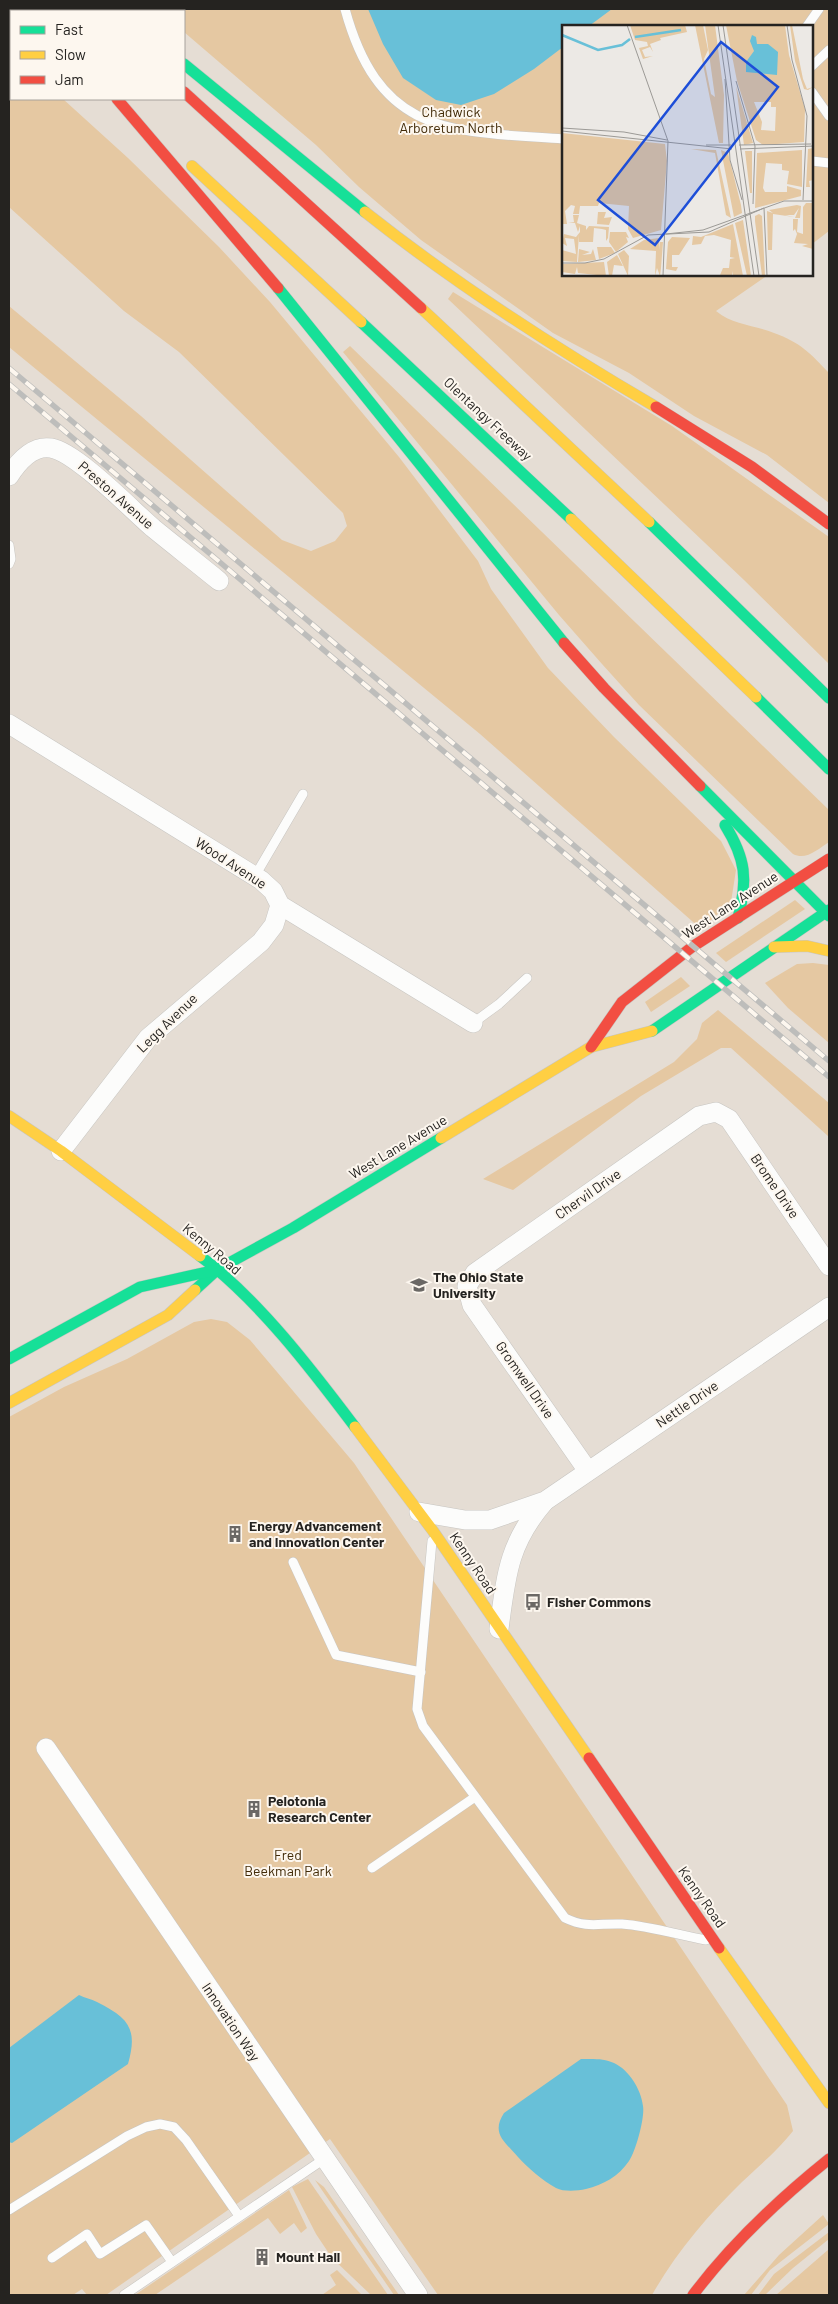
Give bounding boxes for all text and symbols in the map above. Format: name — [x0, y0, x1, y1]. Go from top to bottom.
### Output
legend — [10, 10, 185, 100]
text: Fast — [55, 20, 83, 38]
inset map — [562, 25, 813, 276]
text: Slow — [55, 45, 86, 63]
text: Jam — [55, 70, 84, 88]
park label: Chadwick Arboretum North — [399, 103, 503, 136]
street label: Olentangy Freeway — [441, 373, 536, 464]
street label: Preston Avenue — [75, 457, 158, 532]
street label: Wood Avenue — [192, 833, 270, 892]
street label: West Lane Avenue — [679, 867, 781, 942]
street label: Legg Avenue — [133, 990, 200, 1056]
street label: West Lane Avenue — [346, 1111, 450, 1182]
street label: Brome Drive — [748, 1150, 803, 1221]
street label: Chervil Drive — [552, 1165, 624, 1222]
street label: Kenny Road — [180, 1219, 245, 1278]
place label: The Ohio State University — [433, 1268, 524, 1301]
school or university icon: The Ohio State University — [409, 1275, 429, 1295]
street label: Gromwell Drive — [493, 1338, 558, 1422]
street label: Nettle Drive — [652, 1376, 721, 1431]
place label: Energy Advancement and Innovation Center — [249, 1517, 385, 1550]
building icon: Energy Advancement and Innovation Center — [225, 1524, 245, 1544]
street label: Kenny Road — [447, 1529, 500, 1597]
bus stop icon: Fisher Commons — [523, 1592, 543, 1612]
place label: Fisher Commons — [547, 1593, 651, 1610]
place label: Pelotonia Research Center — [268, 1792, 372, 1825]
building icon: Pelotonia Research Center — [244, 1799, 264, 1819]
park label: Fred Beekman Park — [244, 1846, 332, 1879]
street label: Kenny Road — [675, 1863, 730, 1931]
street label: Innovation Way — [199, 1979, 264, 2065]
building icon: Mount Hall — [252, 2247, 272, 2267]
place label: Mount Hall — [276, 2248, 340, 2265]

